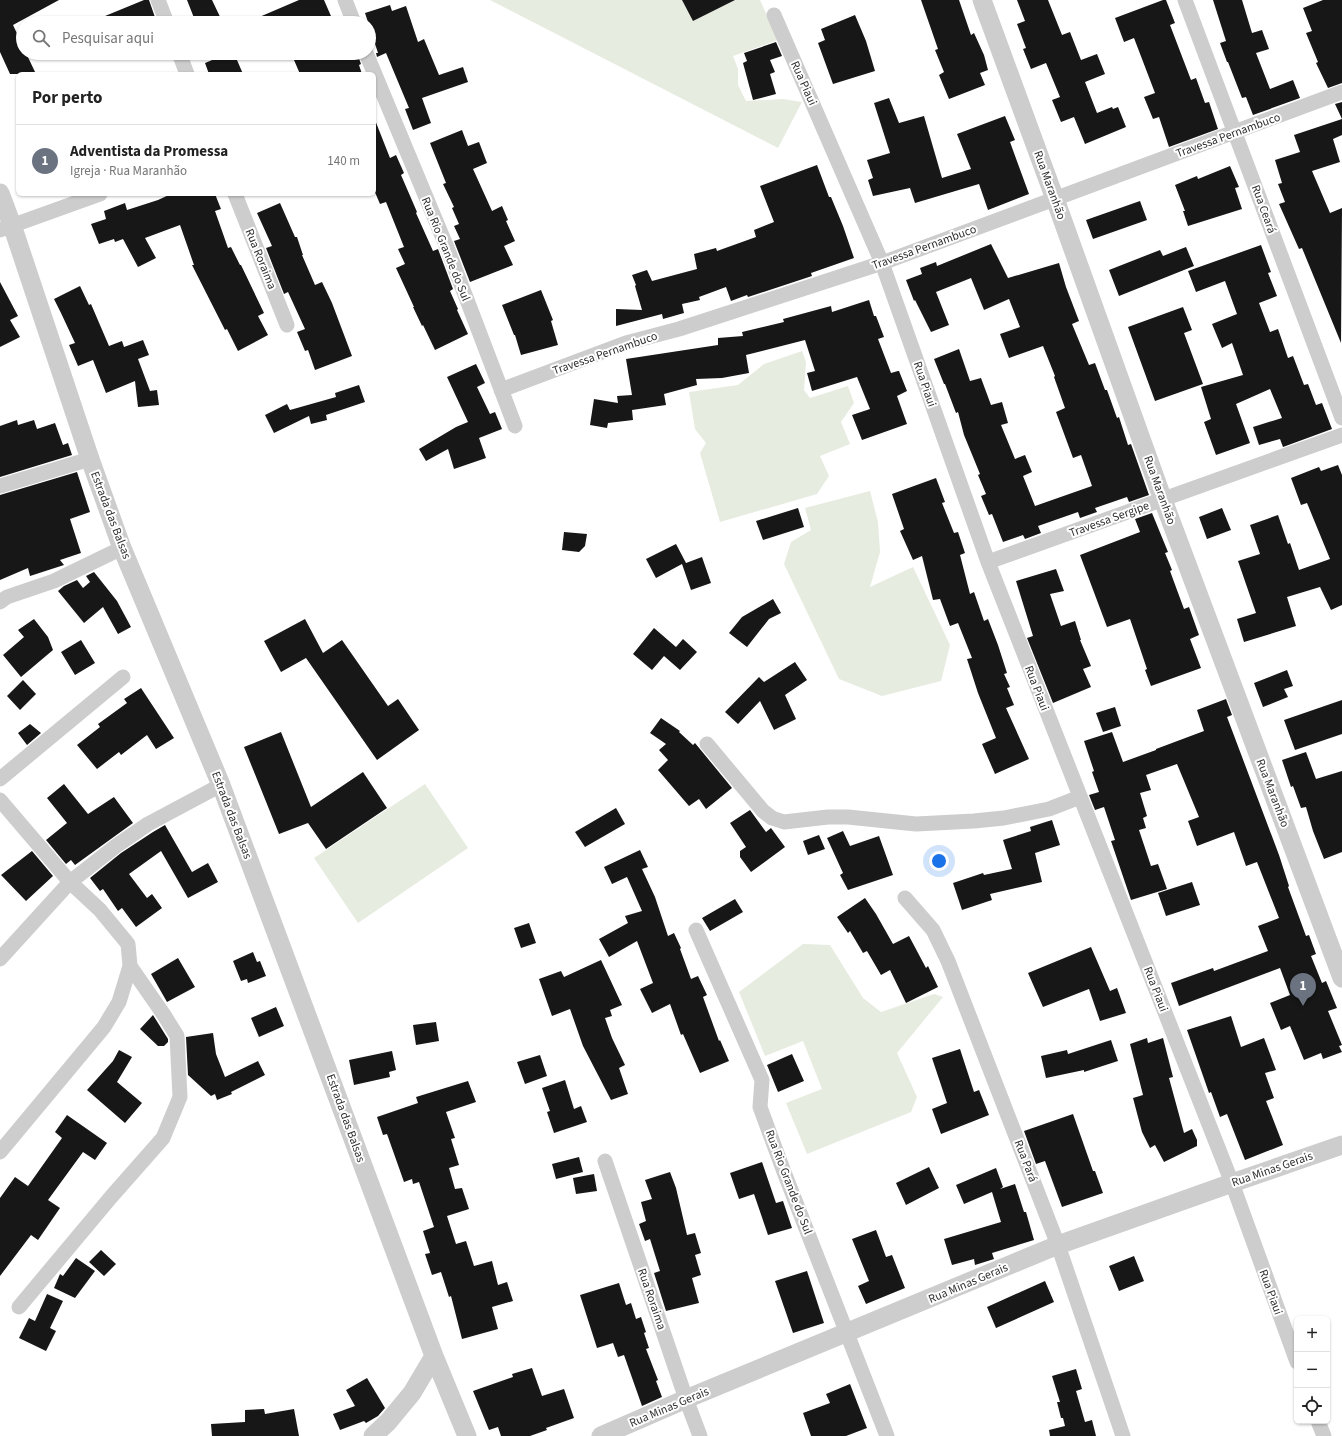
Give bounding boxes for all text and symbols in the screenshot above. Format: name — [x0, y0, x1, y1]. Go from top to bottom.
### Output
search box — [16, 16, 376, 60]
icon: search — [30, 27, 52, 49]
text: Pesquisar aqui — [62, 28, 154, 49]
street label: Rua Piaui — [786, 58, 821, 108]
text: Por perto — [32, 86, 102, 110]
street label: Travessa Pernambuco — [1174, 109, 1283, 162]
text: Adventista da Promessa — [70, 141, 228, 162]
street label: Rua Maranhão — [1029, 148, 1070, 222]
text: 1 — [42, 152, 48, 170]
text: 140 m — [327, 152, 360, 170]
text: Igreja · Rua Maranhão — [70, 162, 187, 180]
street label: Rua Ceará — [1247, 183, 1280, 236]
street label: Rua Rio Grande do Sul — [417, 195, 474, 304]
street label: Travessa Pernambuco — [870, 221, 979, 274]
street label: Rua Roraima — [241, 226, 280, 292]
street label: Travessa Pernambuco — [550, 328, 660, 379]
street label: Rua Piaui — [909, 359, 940, 409]
street label: Rua Maranhão — [1139, 453, 1180, 527]
street label: Estrada das Balsas — [86, 469, 135, 561]
street label: Travessa Sergipe — [1067, 497, 1152, 542]
street label: Rua Piaui — [1020, 663, 1053, 713]
street label: Rua Maranhão — [1252, 756, 1293, 830]
street label: Estrada das Balsas — [207, 769, 256, 861]
your location — [929, 851, 949, 871]
street label: Rua Piaui — [1139, 964, 1172, 1014]
pin: 1 — [1290, 973, 1316, 1006]
street label: Estrada das Balsas — [322, 1072, 369, 1165]
street label: Rua Rio Grande do Sul — [761, 1127, 816, 1237]
street label: Rua Pará — [1010, 1138, 1041, 1185]
street label: Rua Minas Gerais — [1229, 1148, 1315, 1191]
street label: Rua Minas Gerais — [926, 1259, 1011, 1308]
street label: Rua Roraima — [633, 1266, 670, 1332]
street label: Rua Piaui — [1254, 1267, 1287, 1317]
map controls — [1294, 1316, 1330, 1424]
button: + — [1294, 1316, 1330, 1352]
button: − — [1294, 1352, 1330, 1388]
street label: Rua Minas Gerais — [627, 1383, 712, 1432]
button: locate — [1294, 1388, 1330, 1424]

